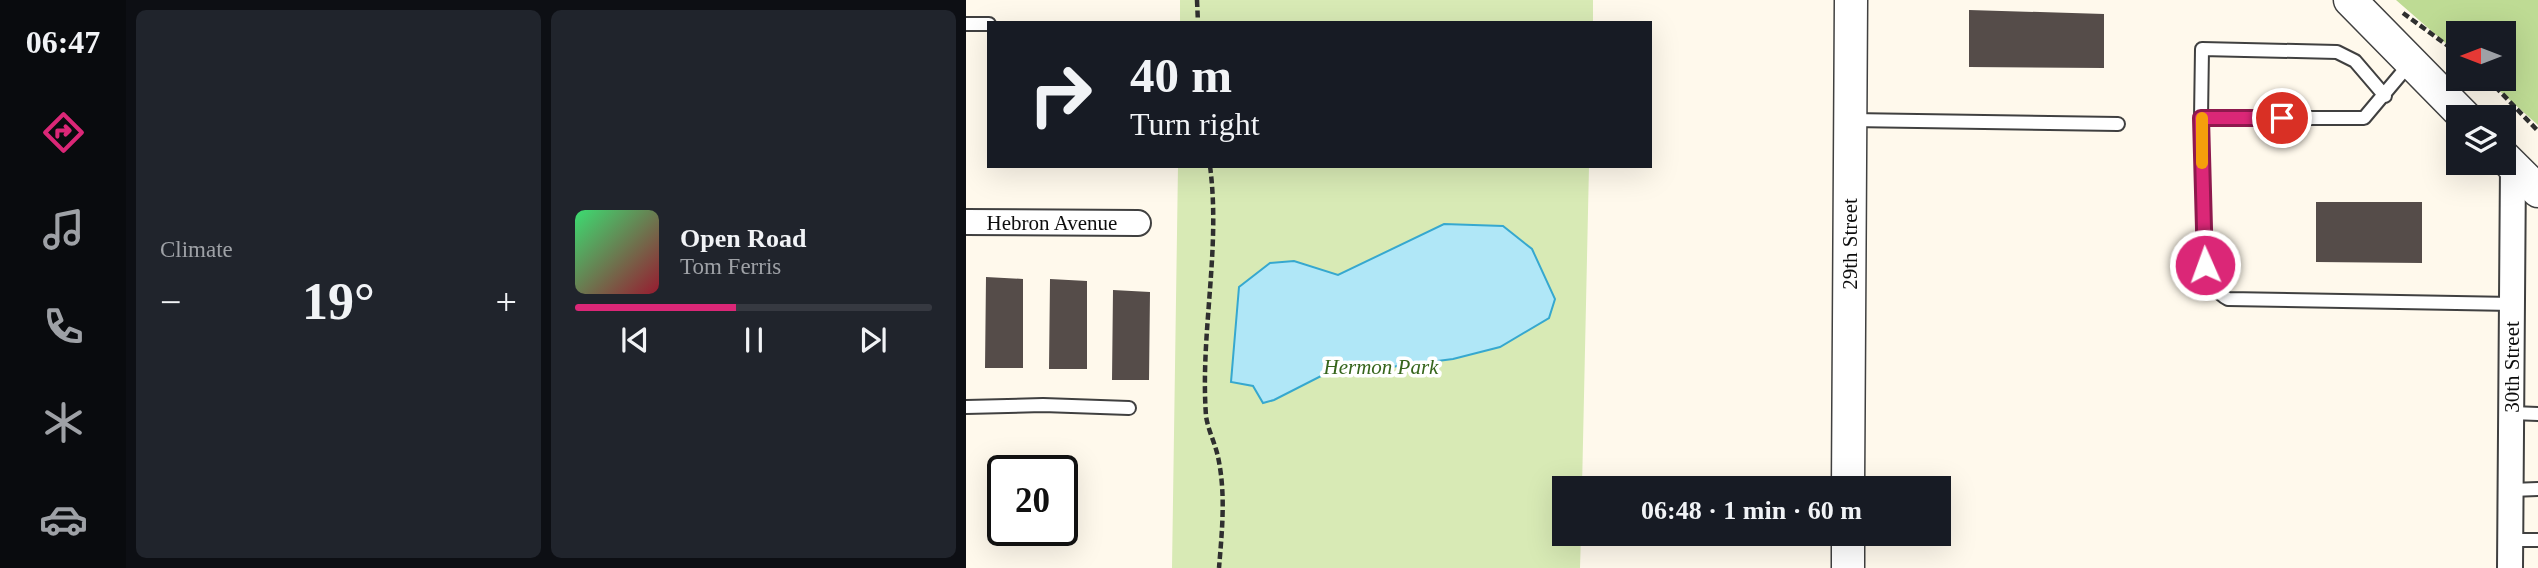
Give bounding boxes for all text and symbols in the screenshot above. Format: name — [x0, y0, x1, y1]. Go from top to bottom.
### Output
north arrow — [2446, 21, 2516, 91]
map controls — [2446, 21, 2516, 175]
text: 06:47 — [26, 24, 100, 60]
text: 40 m — [1130, 48, 1232, 103]
icon: right — [1015, 49, 1106, 140]
pin — [2252, 88, 2312, 148]
icon: arrive — [2263, 99, 2301, 137]
button: layers — [2446, 105, 2516, 175]
text: Turn right — [1130, 106, 1260, 142]
icon: directions — [39, 108, 88, 157]
street label: 29th Street — [1838, 198, 1862, 290]
icon: music — [39, 205, 88, 254]
street label: Hebron Avenue — [987, 211, 1117, 235]
text: Open Road — [680, 224, 806, 253]
position arrow — [2168, 228, 2242, 302]
text: Climate — [160, 237, 233, 262]
text: Tom Ferris — [680, 254, 781, 279]
text: 19° — [302, 273, 375, 330]
text: − — [160, 281, 181, 323]
text: + — [496, 281, 517, 323]
icon: phone — [39, 302, 88, 351]
icon: previous — [616, 321, 654, 359]
icon: pause — [735, 321, 773, 359]
icon: next — [854, 321, 892, 359]
street label: 30th Street — [2500, 321, 2524, 413]
park label: Hermon Park — [1323, 355, 1439, 379]
icon: climate — [39, 398, 88, 447]
speed limit sign: 20 — [987, 455, 1078, 546]
icon: car — [39, 495, 88, 544]
text: 06:48 · 1 min · 60 m — [1641, 496, 1862, 525]

